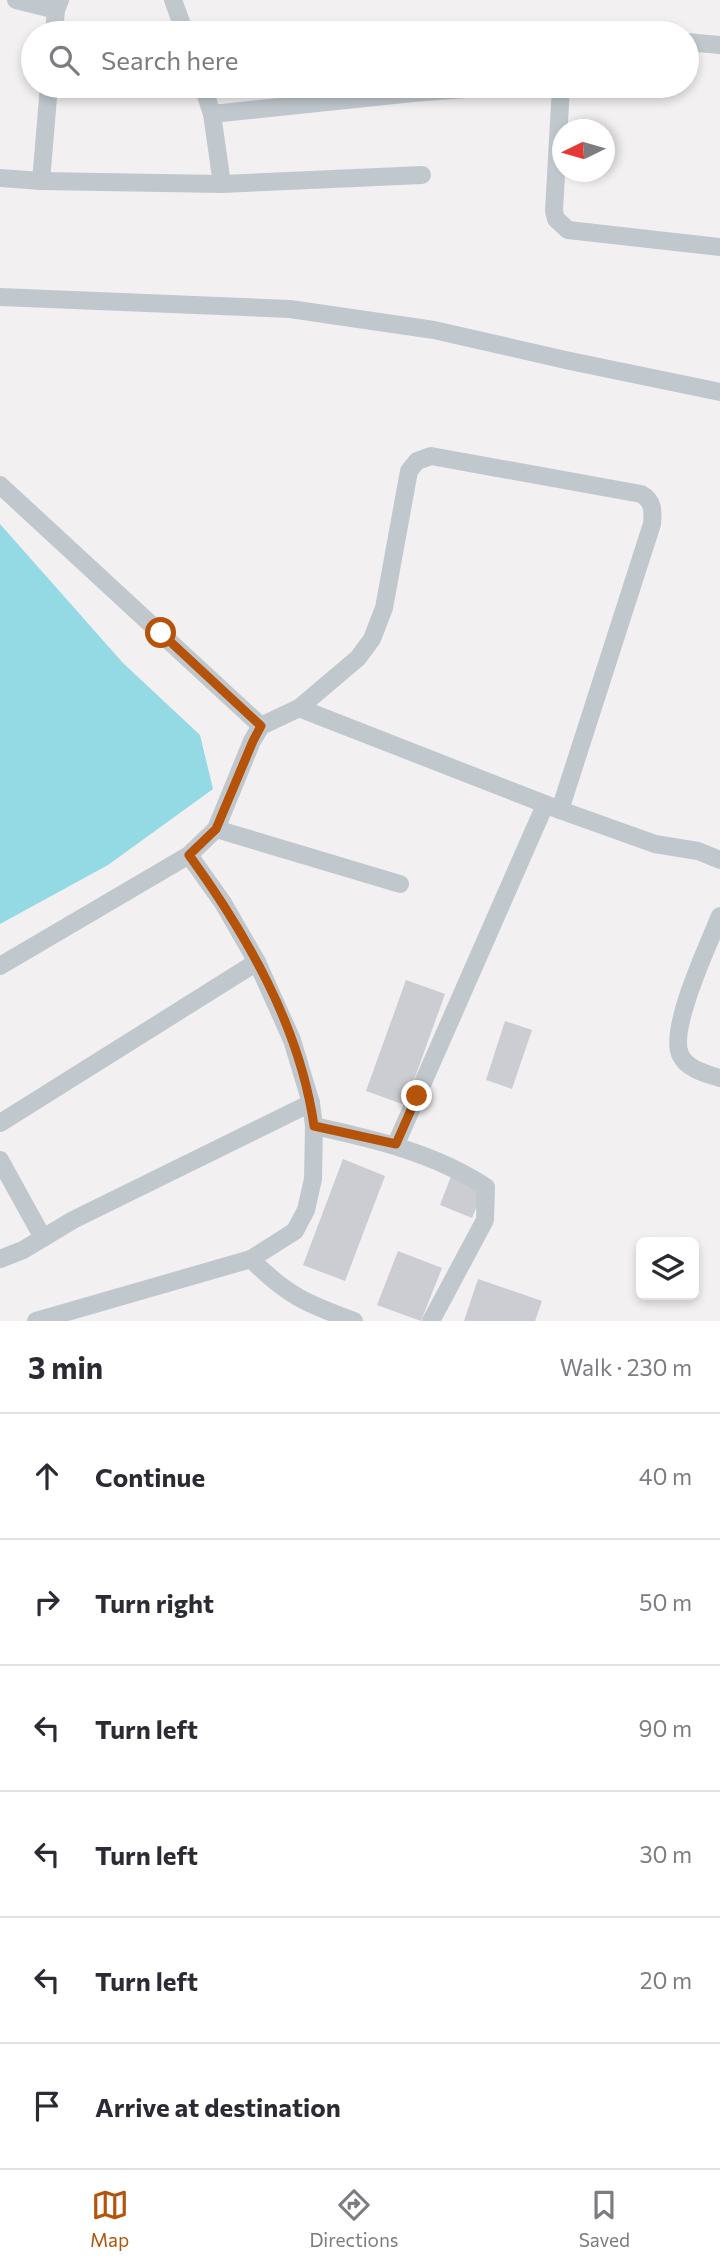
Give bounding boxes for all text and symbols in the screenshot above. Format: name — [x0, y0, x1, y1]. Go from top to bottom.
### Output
search box — [21, 21, 699, 98]
icon: search — [45, 41, 83, 79]
text: Search here — [101, 44, 239, 75]
north arrow — [552, 119, 615, 182]
route start — [145, 617, 176, 648]
route end — [401, 1080, 432, 1111]
map controls — [636, 1237, 699, 1300]
button: layers — [636, 1237, 699, 1300]
text: 3 min — [28, 1348, 103, 1385]
text: Walk · 230 m — [560, 1353, 692, 1381]
icon: ahead — [28, 1457, 66, 1495]
text: Continue — [95, 1461, 205, 1492]
text: 40 m — [639, 1462, 692, 1490]
icon: right — [28, 1583, 66, 1621]
text: Turn right — [95, 1587, 214, 1618]
text: 50 m — [639, 1588, 692, 1616]
icon: left — [28, 1709, 66, 1747]
text: Turn left — [95, 1713, 198, 1744]
text: 90 m — [639, 1714, 692, 1742]
icon: left — [28, 1835, 66, 1873]
text: Turn left — [95, 1839, 198, 1870]
text: 30 m — [639, 1840, 692, 1868]
icon: left — [28, 1961, 66, 1999]
text: Turn left — [95, 1965, 198, 1996]
text: 20 m — [640, 1966, 692, 1994]
icon: arrive — [28, 2087, 66, 2125]
text: Arrive at destination — [95, 2091, 341, 2122]
tab: Map — [90, 2186, 129, 2251]
tab: Directions — [309, 2186, 399, 2251]
tab: Saved — [579, 2186, 630, 2251]

